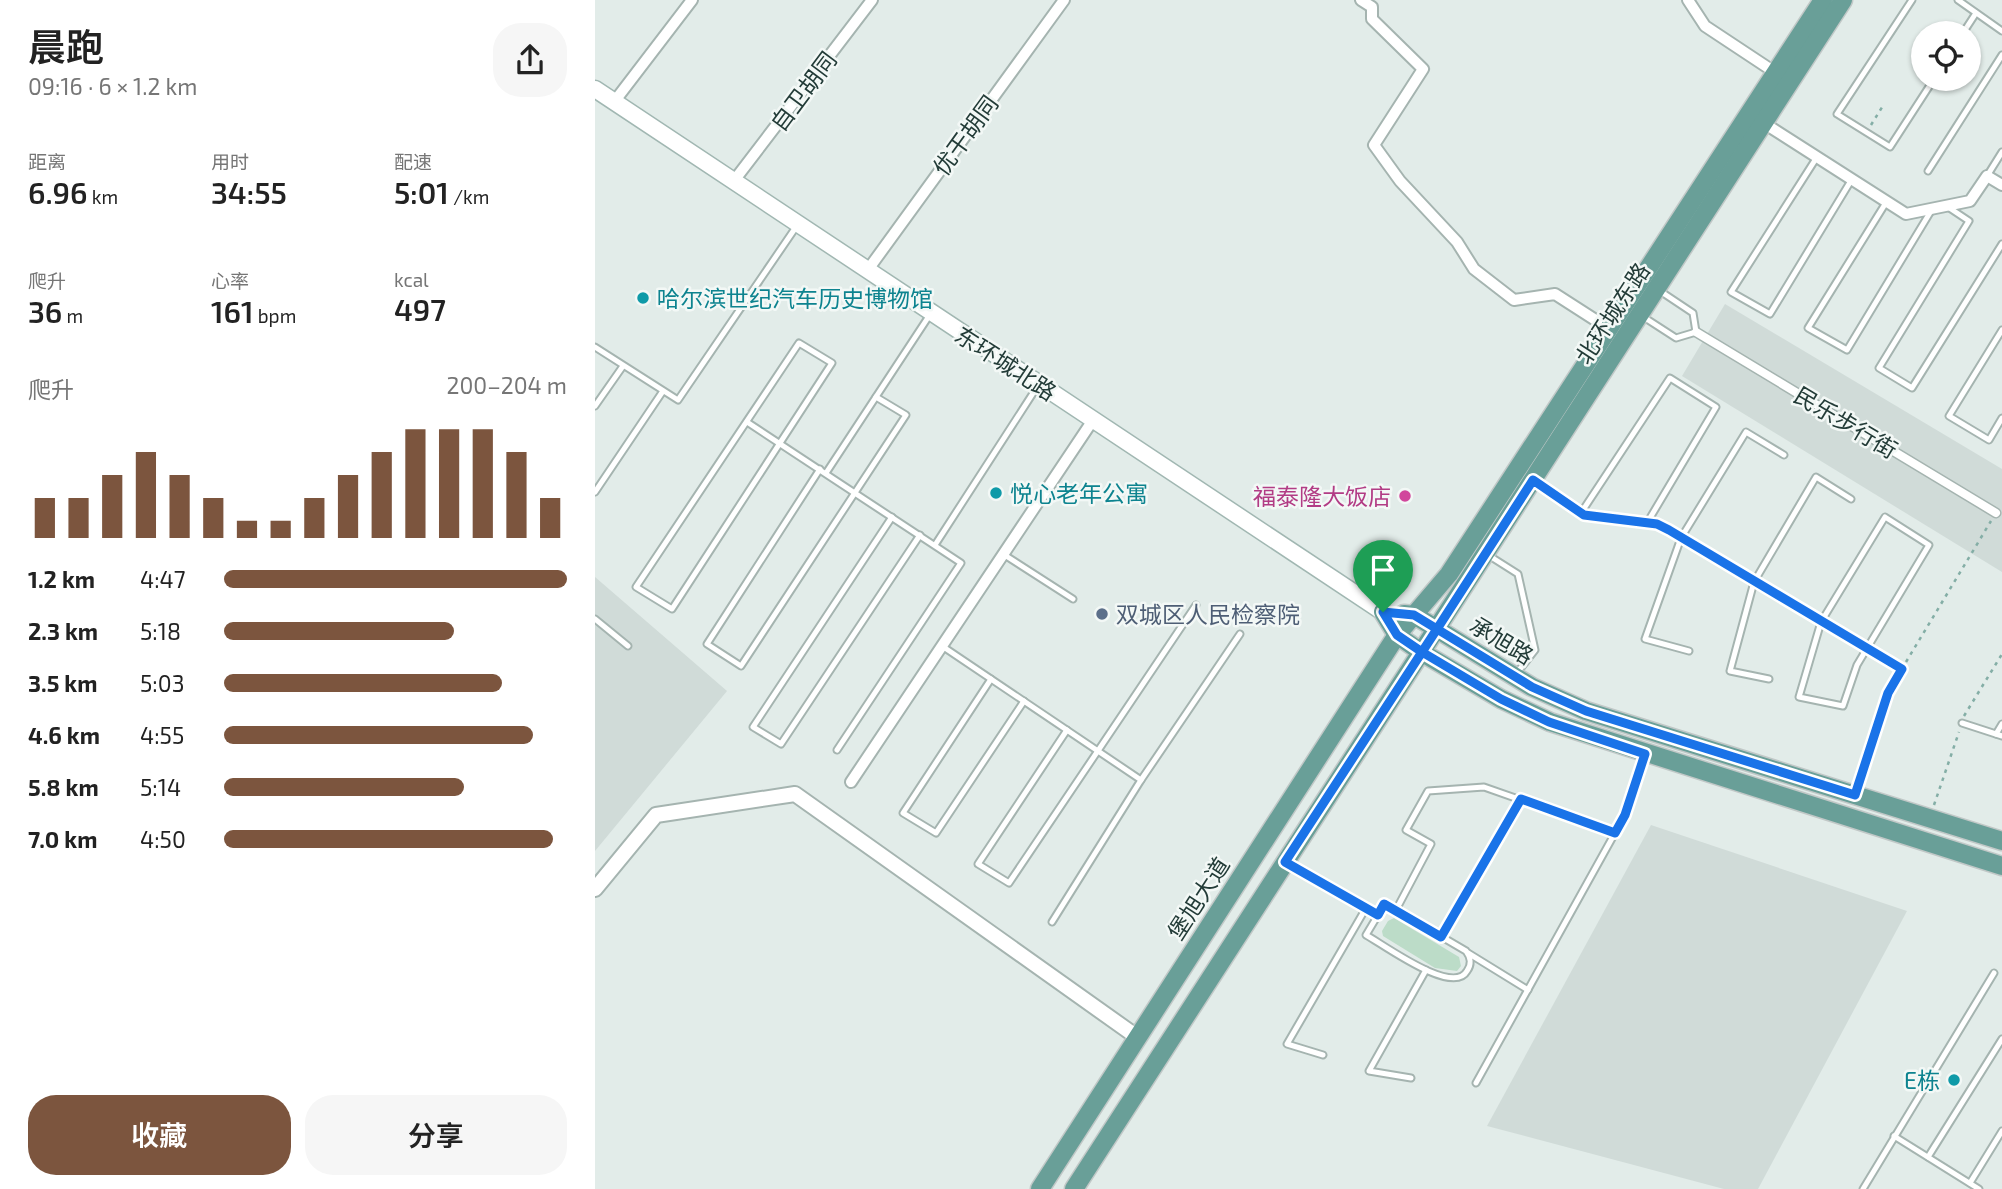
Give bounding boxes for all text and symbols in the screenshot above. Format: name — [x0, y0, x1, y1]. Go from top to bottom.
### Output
map controls — [1911, 21, 1981, 91]
button: locate — [1911, 21, 1981, 91]
text: 晨跑 — [28, 23, 104, 69]
button: share — [493, 23, 567, 97]
street label: 自卫胡同 — [764, 46, 842, 136]
text: 09:16 · 6 × 1.2 km — [28, 72, 197, 100]
street label: 优干胡同 — [927, 90, 1003, 180]
text: 距离 — [28, 150, 66, 173]
text: 用时 — [211, 150, 249, 173]
text: 配速 — [394, 150, 432, 173]
text: 6.96 — [28, 174, 88, 210]
text: 34:55 — [211, 174, 287, 210]
text: 5:01 — [394, 174, 449, 210]
text: km — [88, 185, 118, 208]
text: /km — [449, 185, 489, 208]
street label: 北环城东路 — [1569, 257, 1655, 369]
text: kcal — [394, 268, 429, 291]
text: 爬升 — [28, 269, 66, 292]
text: 心率 — [211, 269, 249, 292]
place label: 哈尔滨世纪汽车历史博物馆 — [657, 284, 933, 312]
marker: 哈尔滨世纪汽车历史博物馆 — [635, 290, 651, 306]
text: 497 — [394, 291, 446, 327]
text: 36 — [28, 293, 62, 329]
text: 161 — [211, 293, 254, 329]
text: m — [62, 304, 83, 327]
text: bpm — [254, 304, 296, 327]
street label: 东环城北路 — [950, 320, 1062, 406]
text: 200–204 m — [447, 371, 567, 399]
text: 爬升 — [28, 375, 74, 403]
street label: 民乐步行街 — [1790, 380, 1902, 464]
place label: 悦心老年公寓 — [1010, 479, 1148, 507]
place label: 福泰隆大饭店 — [1253, 482, 1391, 510]
marker: 悦心老年公寓 — [988, 485, 1004, 501]
marker: 福泰隆大饭店 — [1397, 488, 1413, 504]
pin — [1353, 540, 1413, 612]
icon: arrive — [1364, 551, 1402, 589]
text: 1.2 km — [28, 565, 95, 593]
text: 4:47 — [140, 565, 186, 593]
place label: 双城区人民检察院 — [1116, 600, 1300, 628]
marker: 双城区人民检察院 — [1094, 606, 1110, 622]
street label: 承旭路 — [1465, 610, 1539, 670]
text: 2.3 km — [28, 617, 98, 645]
text: 5:18 — [140, 617, 181, 645]
text: 3.5 km — [28, 669, 97, 697]
text: 5:03 — [140, 669, 184, 697]
text: 4.6 km — [28, 721, 100, 749]
text: 4:55 — [140, 721, 184, 749]
text: 5.8 km — [28, 773, 99, 801]
text: 5:14 — [140, 773, 181, 801]
text: 7.0 km — [28, 825, 97, 853]
text: 4:50 — [140, 825, 186, 853]
street label: 堡旭大道 — [1161, 852, 1235, 944]
place label: E栋 — [1904, 1066, 1940, 1094]
marker: E栋 — [1946, 1072, 1962, 1088]
button: 收藏 — [28, 1095, 291, 1175]
button: 分享 — [305, 1095, 567, 1175]

